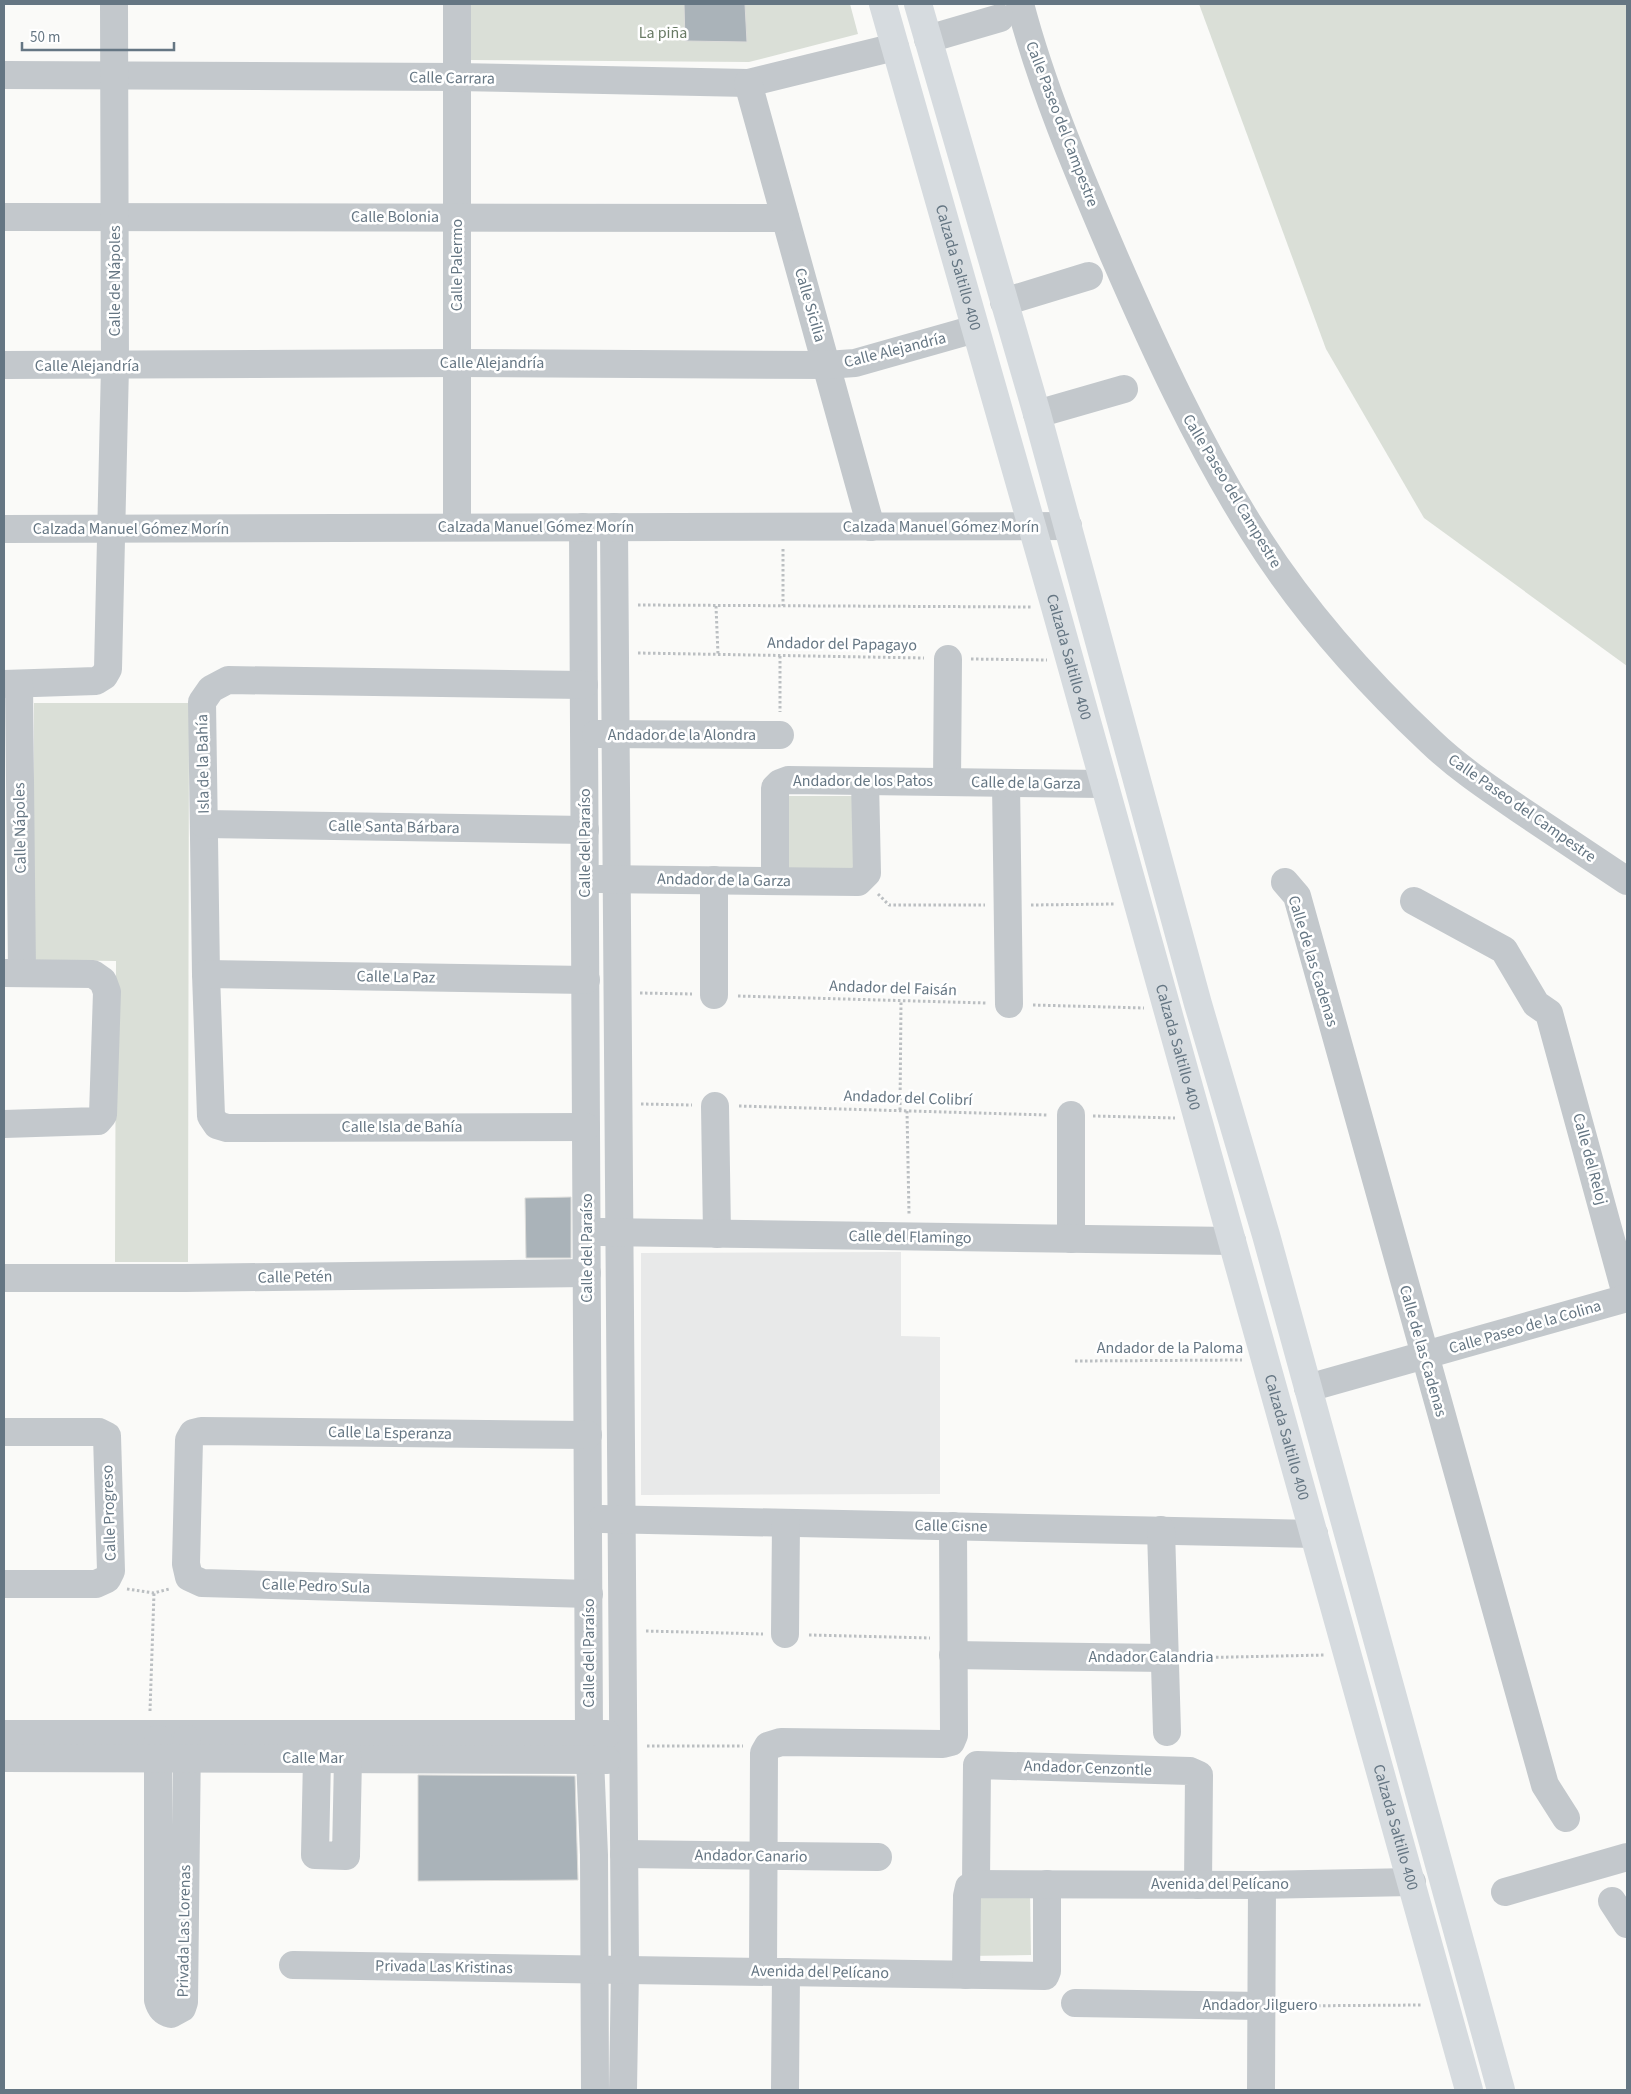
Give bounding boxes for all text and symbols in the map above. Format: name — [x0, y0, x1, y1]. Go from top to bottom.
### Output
scale bar — [22, 20, 175, 52]
park label: La piña — [639, 22, 687, 44]
text: 50 m — [30, 27, 60, 48]
street label: Calle Paseo del Campestre — [1020, 38, 1104, 210]
street label: Calle Carrara — [409, 66, 495, 90]
street label: Calzada Saltillo 400 — [930, 202, 987, 333]
street label: Calle Bolonia — [351, 206, 439, 228]
street label: Calle Palermo — [446, 219, 468, 311]
street label: Calle de Nápoles — [104, 225, 126, 337]
street label: Calle Sicilia — [789, 265, 831, 345]
street label: Calle Alejandría — [842, 327, 948, 373]
street label: Calle Alejandría — [440, 352, 544, 374]
street label: Calle Alejandría — [35, 355, 139, 377]
street label: Calle Paseo del Campestre — [1177, 410, 1287, 572]
street label: Calzada Manuel Gómez Morín — [438, 516, 634, 538]
street label: Calzada Manuel Gómez Morín — [843, 516, 1039, 538]
street label: Calzada Manuel Gómez Morín — [33, 518, 229, 540]
street label: Calzada Saltillo 400 — [1041, 591, 1097, 723]
street label: Andador del Papagayo — [767, 632, 917, 656]
street label: Isla de la Bahía — [191, 714, 215, 814]
street label: Andador de la Alondra — [608, 724, 756, 746]
street label: Calle Paseo del Campestre — [1444, 749, 1600, 868]
street label: Andador de los Patos — [793, 770, 933, 792]
street label: Calle de la Garza — [971, 771, 1081, 795]
street label: Calle Nápoles — [8, 782, 32, 874]
street label: Calle del Paraíso — [574, 788, 596, 898]
street label: Calle Santa Bárbara — [328, 815, 460, 839]
street label: Andador de la Garza — [657, 868, 791, 892]
street label: Calle de las Cadenas — [1283, 893, 1343, 1030]
street label: Calle La Paz — [356, 965, 436, 989]
street label: Andador del Faisán — [829, 975, 957, 1001]
street label: Calzada Saltillo 400 — [1150, 982, 1206, 1113]
street label: Andador del Colibrí — [843, 1085, 974, 1111]
street label: Calle del Reloj — [1567, 1111, 1613, 1207]
street label: Calle Isla de Bahía — [342, 1116, 462, 1138]
street label: Calle del Paraíso — [576, 1193, 598, 1303]
street label: Calle del Flamingo — [848, 1225, 972, 1249]
street label: Calle Petén — [257, 1265, 333, 1289]
street label: Calle de las Cadenas — [1394, 1283, 1452, 1420]
street label: Calle Paseo de la Colina — [1446, 1295, 1604, 1359]
street label: Andador de la Paloma — [1097, 1337, 1243, 1359]
street label: Calzada Saltillo 400 — [1259, 1372, 1315, 1503]
street label: Calle La Esperanza — [328, 1421, 452, 1445]
street label: Calle Progreso — [96, 1464, 122, 1562]
street label: Calle Cisne — [914, 1514, 988, 1538]
street label: Calle Pedro Sula — [261, 1573, 371, 1599]
street label: Calle del Paraíso — [578, 1598, 600, 1708]
street label: Andador Calandria — [1088, 1646, 1214, 1668]
street label: Calle Mar — [282, 1747, 344, 1769]
street label: Andador Cenzontle — [1024, 1755, 1152, 1781]
street label: Calzada Saltillo 400 — [1368, 1762, 1424, 1893]
street label: Andador Canario — [694, 1844, 808, 1868]
street label: Privada Las Lorenas — [172, 1864, 196, 1998]
street label: Avenida del Pelícano — [1151, 1873, 1289, 1895]
street label: Privada Las Kristinas — [375, 1955, 513, 1979]
street label: Avenida del Pelícano — [751, 1960, 889, 1984]
street label: Andador Jilguero — [1202, 1994, 1318, 2016]

